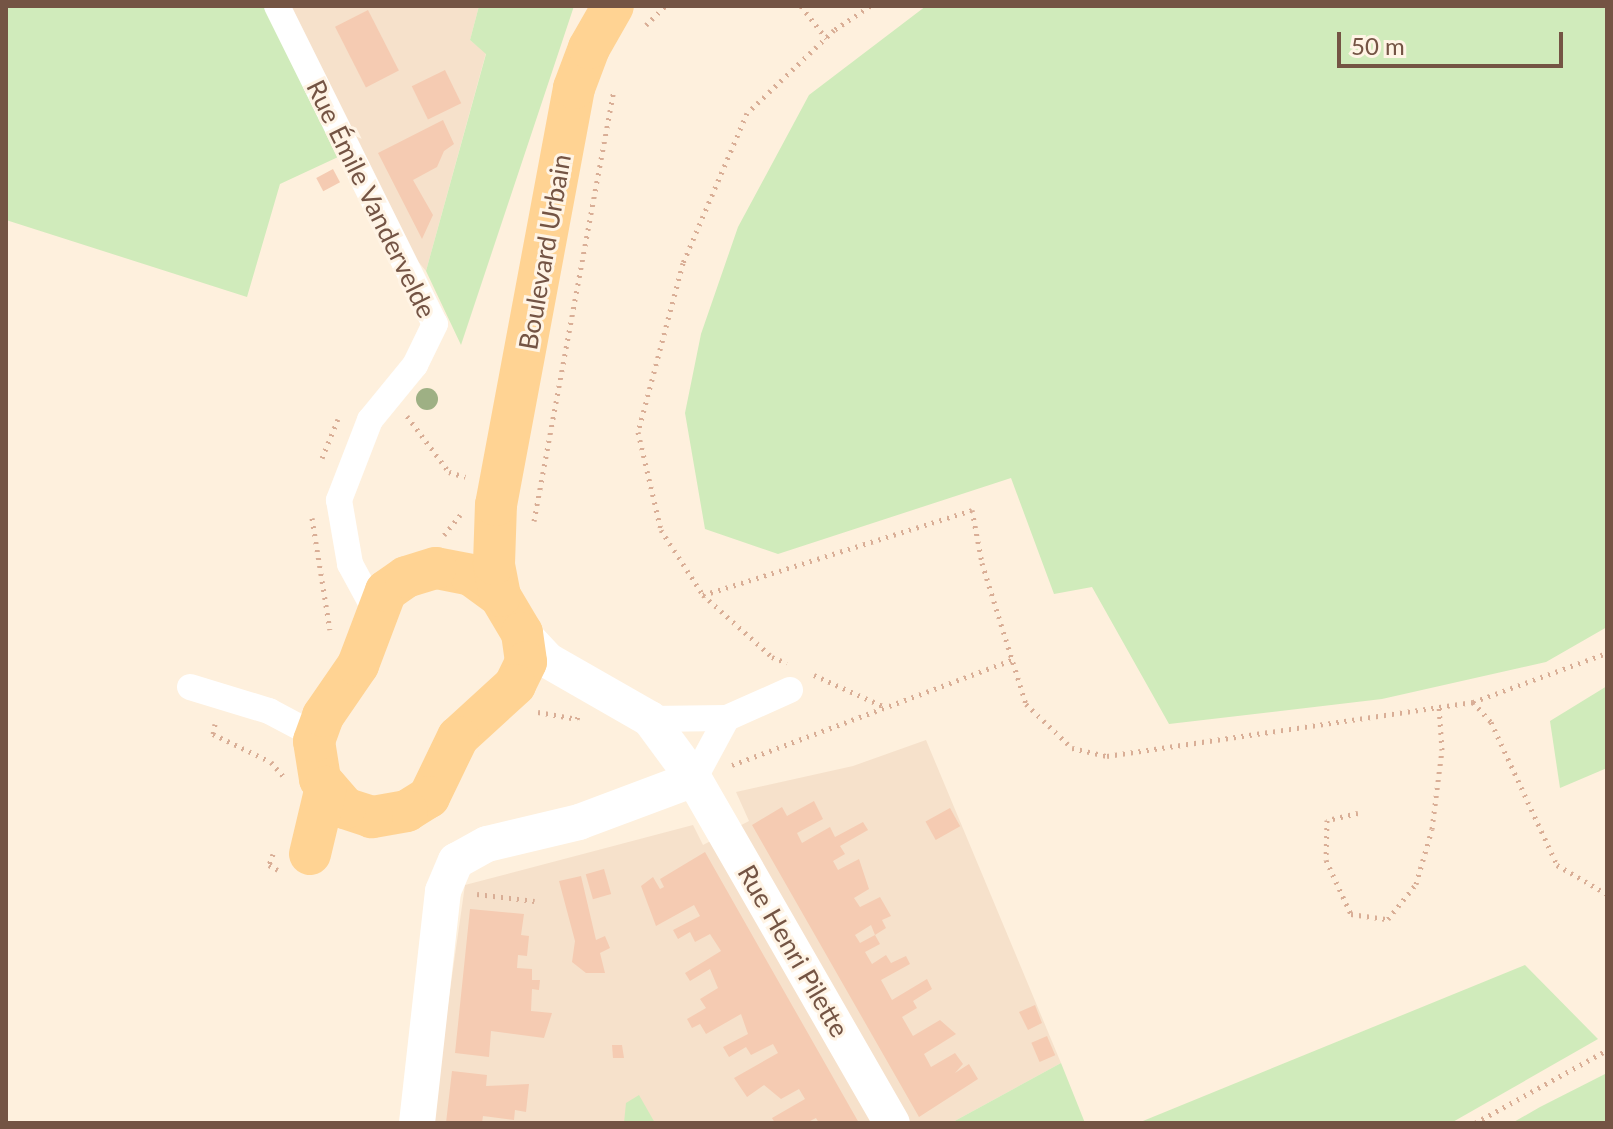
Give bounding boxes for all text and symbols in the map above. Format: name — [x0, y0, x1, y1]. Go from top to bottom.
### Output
scale bar — [1341, 16, 1567, 66]
text: 50 m — [1351, 31, 1405, 60]
street label: Rue Émile Vandervelde — [300, 75, 442, 323]
street label: Boulevard Urbain — [512, 152, 578, 352]
street label: Rue Henri Pilette — [731, 859, 855, 1043]

